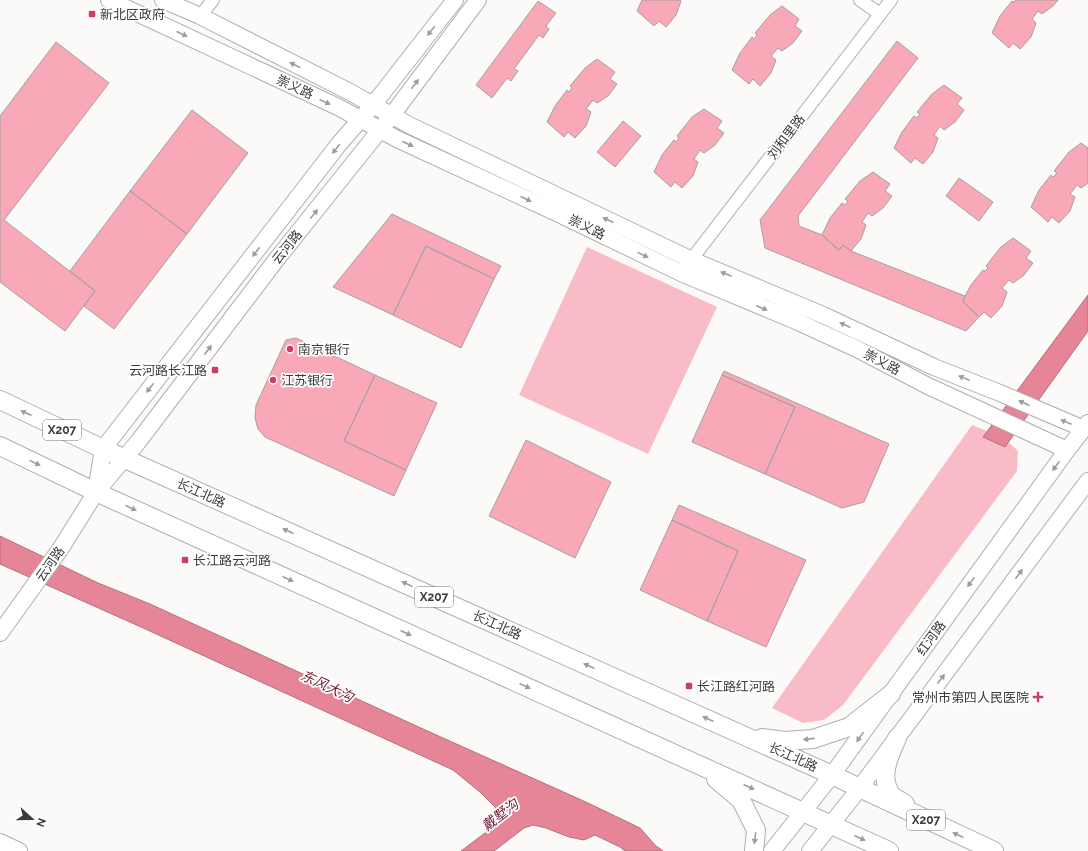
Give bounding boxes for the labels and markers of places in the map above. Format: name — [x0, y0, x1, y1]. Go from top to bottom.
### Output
place label: 新北区政府 — [100, 7, 165, 22]
marker: 新北区政府 — [87, 9, 97, 19]
place label: 南京银行 — [298, 342, 350, 357]
marker: 南京银行 — [285, 344, 295, 354]
place label: 云河路长江路 — [129, 363, 207, 378]
marker: 云河路长江路 — [210, 365, 220, 375]
place label: 江苏银行 — [281, 373, 333, 388]
marker: 江苏银行 — [268, 375, 278, 385]
place label: 长江路云河路 — [193, 553, 271, 568]
marker: 长江路云河路 — [180, 555, 190, 565]
place label: 长江路红河路 — [697, 679, 775, 694]
marker: 长江路红河路 — [684, 681, 694, 691]
place label: 常州市第四人民医院 — [912, 690, 1029, 705]
marker: 常州市第四人民医院 — [1032, 691, 1044, 703]

